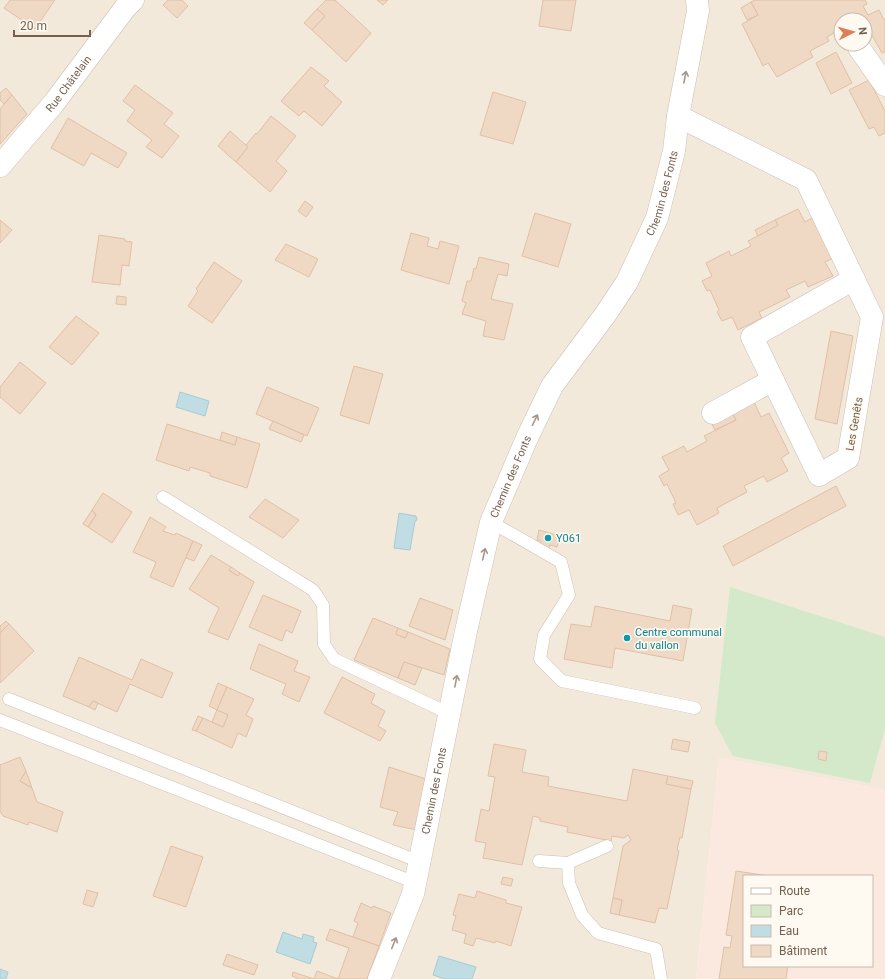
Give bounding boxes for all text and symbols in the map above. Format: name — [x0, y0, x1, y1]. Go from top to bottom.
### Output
scale bar — [14, 12, 90, 38]
north arrow — [833, 12, 873, 52]
text: 20 m — [20, 19, 47, 33]
text: N — [856, 26, 869, 36]
street label: Rue Châtelain — [43, 53, 94, 115]
one-way arrow — [681, 71, 689, 84]
street label: Chemin des Fonts — [644, 149, 681, 238]
street label: Les Genêts — [843, 396, 866, 452]
one-way arrow — [532, 414, 540, 426]
street label: Chemin des Fonts — [488, 433, 534, 520]
place label: Y061 — [556, 532, 581, 545]
marker: Y061 — [543, 533, 553, 543]
one-way arrow — [481, 548, 489, 561]
place label: Centre communal du vallon — [635, 626, 722, 652]
marker: Centre communal du vallon — [622, 633, 632, 643]
one-way arrow — [453, 675, 461, 688]
street label: Chemin des Fonts — [419, 746, 449, 835]
legend — [743, 875, 873, 967]
text: Route — [779, 884, 810, 898]
text: Parc — [779, 904, 803, 918]
text: Eau — [779, 924, 799, 938]
one-way arrow — [390, 937, 398, 949]
text: Bâtiment — [779, 944, 827, 958]

